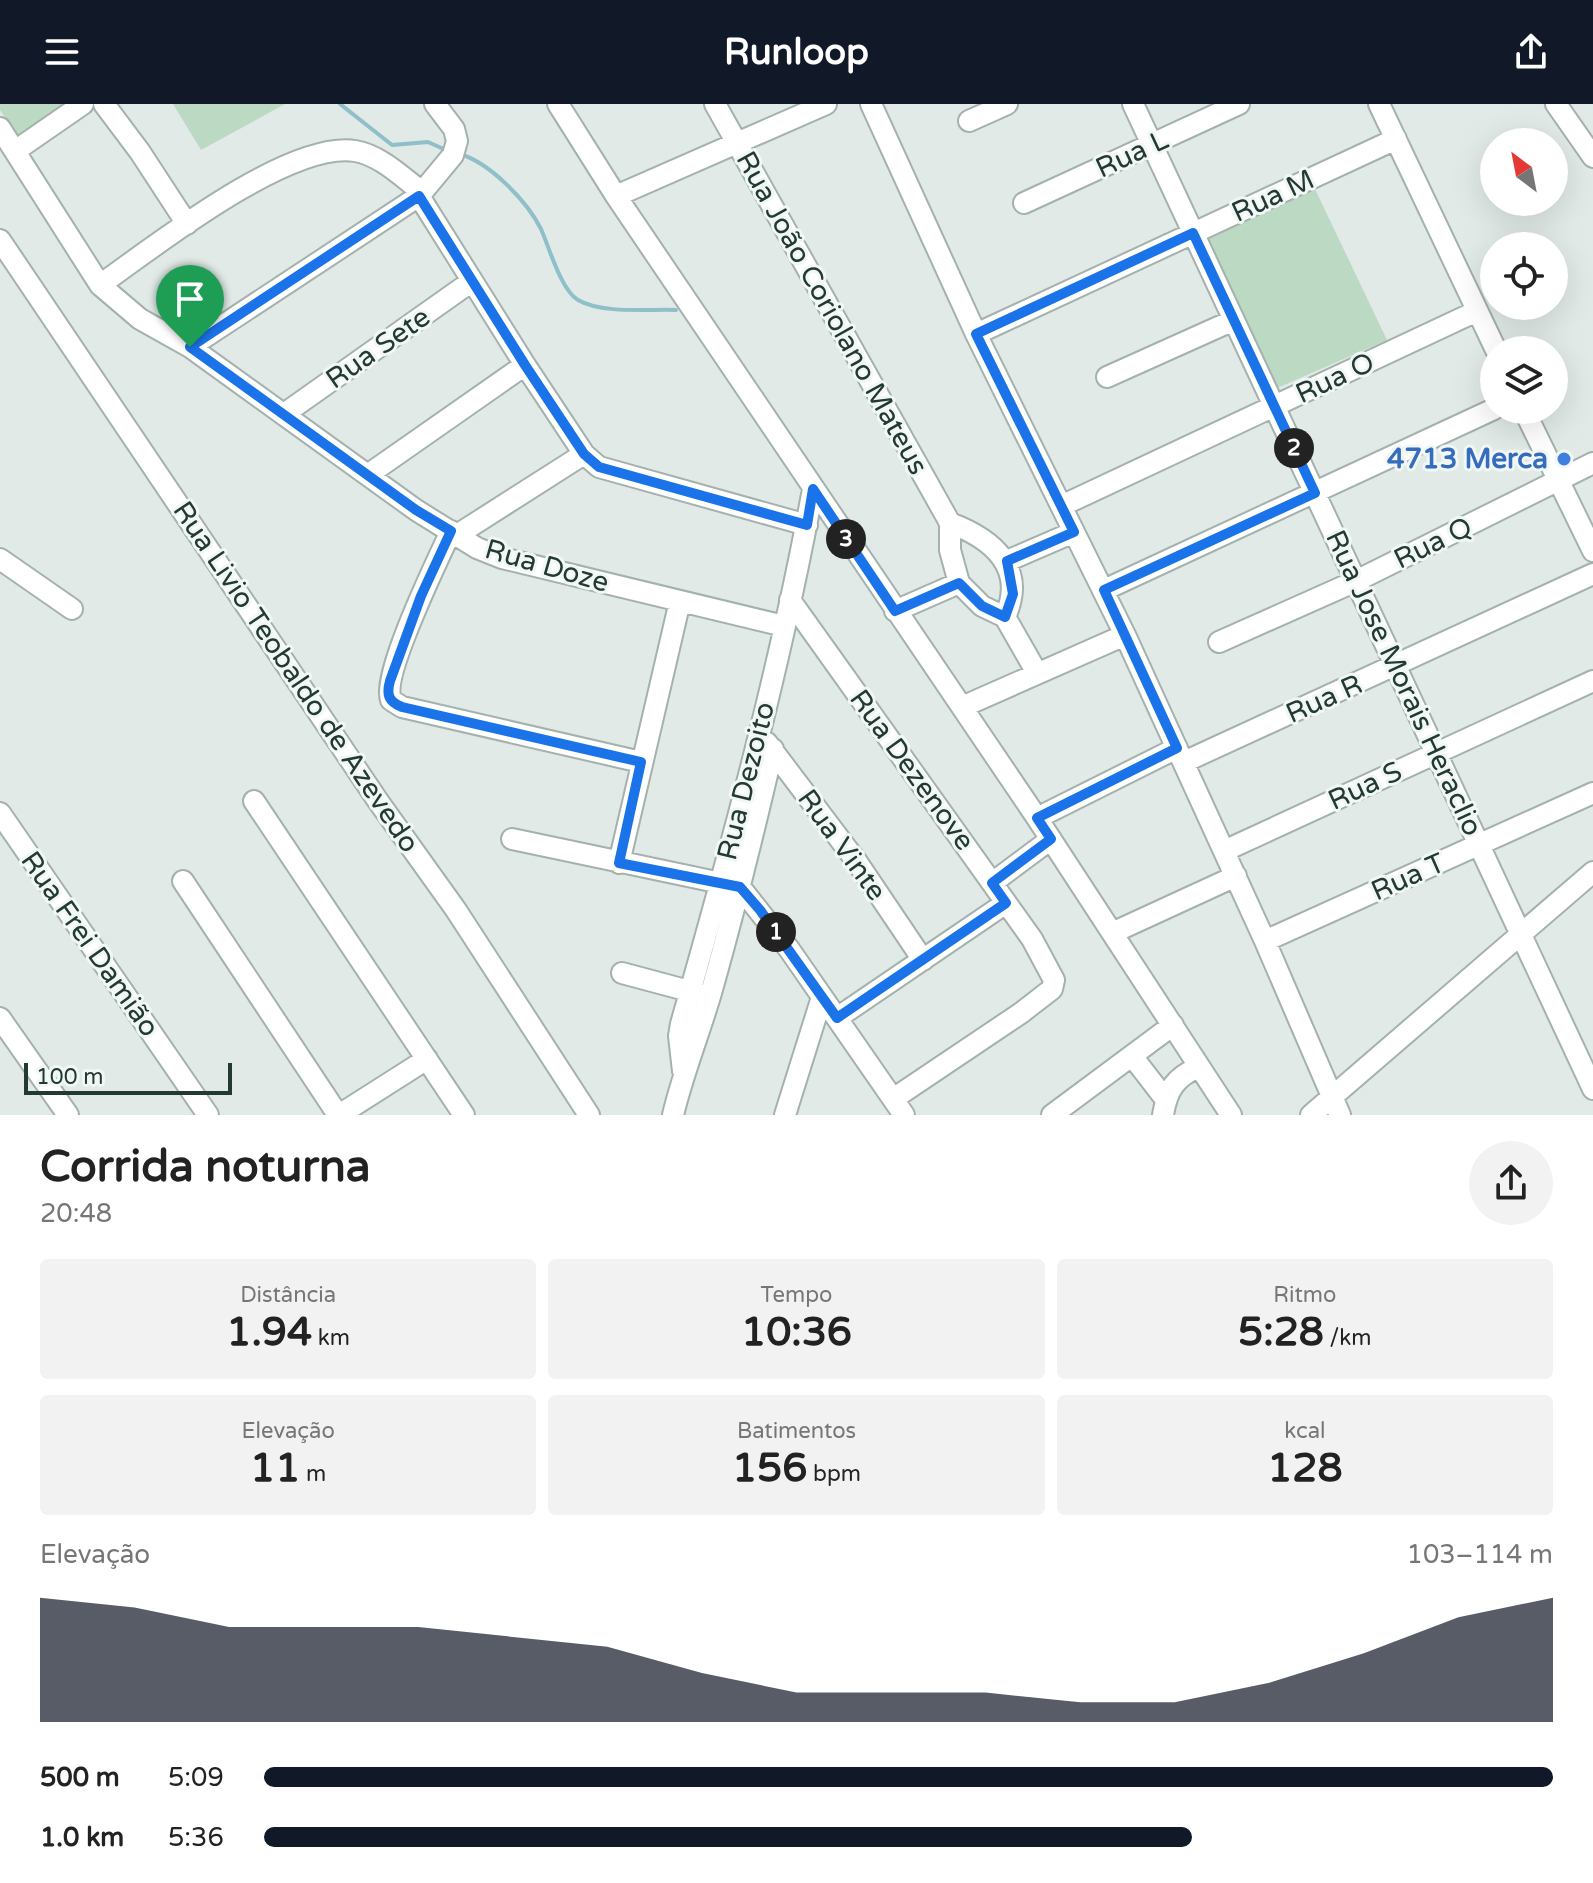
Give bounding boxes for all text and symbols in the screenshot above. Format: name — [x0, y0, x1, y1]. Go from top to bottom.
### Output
icon: menu — [40, 30, 84, 74]
icon: share — [1509, 30, 1553, 74]
text: Runloop — [724, 31, 869, 74]
street label: Rua L — [1090, 123, 1174, 185]
north arrow — [1480, 128, 1568, 216]
map controls — [1480, 128, 1568, 424]
street label: Rua João Coriolano Mateus — [729, 145, 935, 481]
street label: Rua M — [1226, 162, 1320, 230]
button: locate — [1480, 232, 1568, 320]
pin — [156, 265, 224, 347]
icon: arrive — [168, 277, 212, 321]
street label: Rua Sete — [319, 300, 437, 396]
button: layers — [1480, 336, 1568, 424]
street label: Rua O — [1290, 345, 1380, 411]
pin: 2 — [1274, 428, 1314, 468]
text: 2 — [1287, 435, 1301, 461]
place label: 4713 Merca — [1387, 442, 1548, 476]
marker: 4713 Merca — [1555, 450, 1573, 468]
street label: Rua Livio Teobaldo de Azevedo — [166, 495, 426, 859]
street label: Rua Q — [1388, 510, 1478, 576]
pin: 3 — [826, 519, 866, 559]
street label: Rua Jose Morais Heraclio — [1318, 525, 1490, 841]
text: 3 — [839, 526, 853, 552]
street label: Rua Doze — [481, 532, 613, 600]
street label: Rua R — [1281, 667, 1367, 731]
street label: Rua Dezenove — [842, 683, 982, 857]
street label: Rua Dezoito — [710, 698, 782, 864]
street label: Rua S — [1323, 754, 1407, 818]
street label: Rua Vinte — [790, 783, 894, 907]
street label: Rua Frei Damião — [13, 845, 167, 1043]
street label: Rua T — [1366, 846, 1450, 908]
pin: 1 — [756, 912, 796, 952]
text: 1 — [769, 919, 783, 945]
scale bar — [24, 1059, 232, 1095]
text: 100 m — [36, 1064, 103, 1090]
text: Corrida noturna — [40, 1141, 371, 1194]
button: share — [1469, 1141, 1553, 1225]
text: 20:48 — [40, 1198, 112, 1229]
text: Distância — [240, 1282, 336, 1308]
text: Tempo — [761, 1282, 832, 1308]
text: Ritmo — [1273, 1282, 1336, 1308]
text: 1.94 — [226, 1308, 312, 1356]
text: 10:36 — [741, 1308, 852, 1356]
text: 5:28 — [1238, 1308, 1324, 1356]
text: km — [312, 1325, 350, 1351]
text: /km — [1324, 1325, 1372, 1351]
text: Elevação — [242, 1418, 335, 1444]
text: Batimentos — [737, 1418, 856, 1444]
text: kcal — [1284, 1418, 1326, 1444]
text: 11 — [250, 1444, 300, 1492]
text: 156 — [732, 1444, 807, 1492]
text: 128 — [1267, 1444, 1343, 1492]
text: m — [300, 1461, 326, 1487]
text: bpm — [807, 1461, 861, 1487]
text: Elevação — [40, 1539, 150, 1570]
text: 103–114 m — [1407, 1539, 1553, 1570]
text: 500 m — [40, 1762, 120, 1793]
text: 5:09 — [168, 1762, 224, 1793]
text: 1.0 km — [40, 1822, 124, 1853]
text: 5:36 — [168, 1822, 224, 1853]

